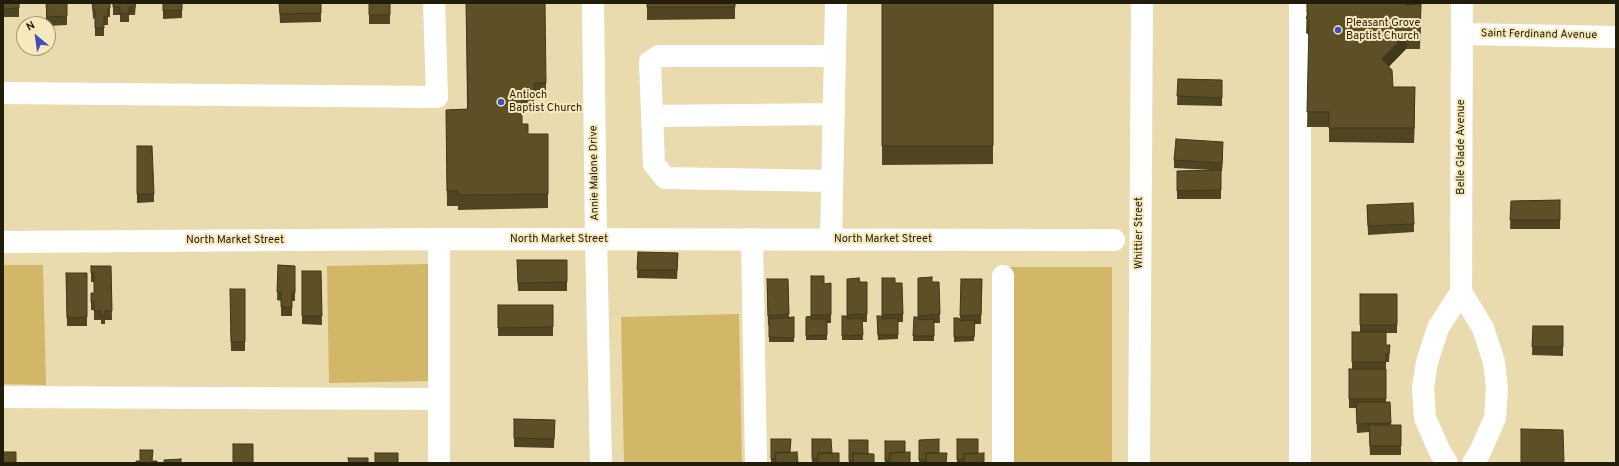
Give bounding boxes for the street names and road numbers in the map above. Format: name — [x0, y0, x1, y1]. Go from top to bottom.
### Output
street label: Saint Ferdinand Avenue — [1481, 27, 1597, 43]
street label: Belle Glade Avenue — [1455, 99, 1469, 195]
street label: Annie Malone Drive — [588, 125, 602, 221]
street label: Whittier Street — [1133, 197, 1147, 269]
street label: North Market Street — [510, 233, 608, 247]
street label: North Market Street — [834, 233, 932, 247]
street label: North Market Street — [186, 234, 284, 248]

